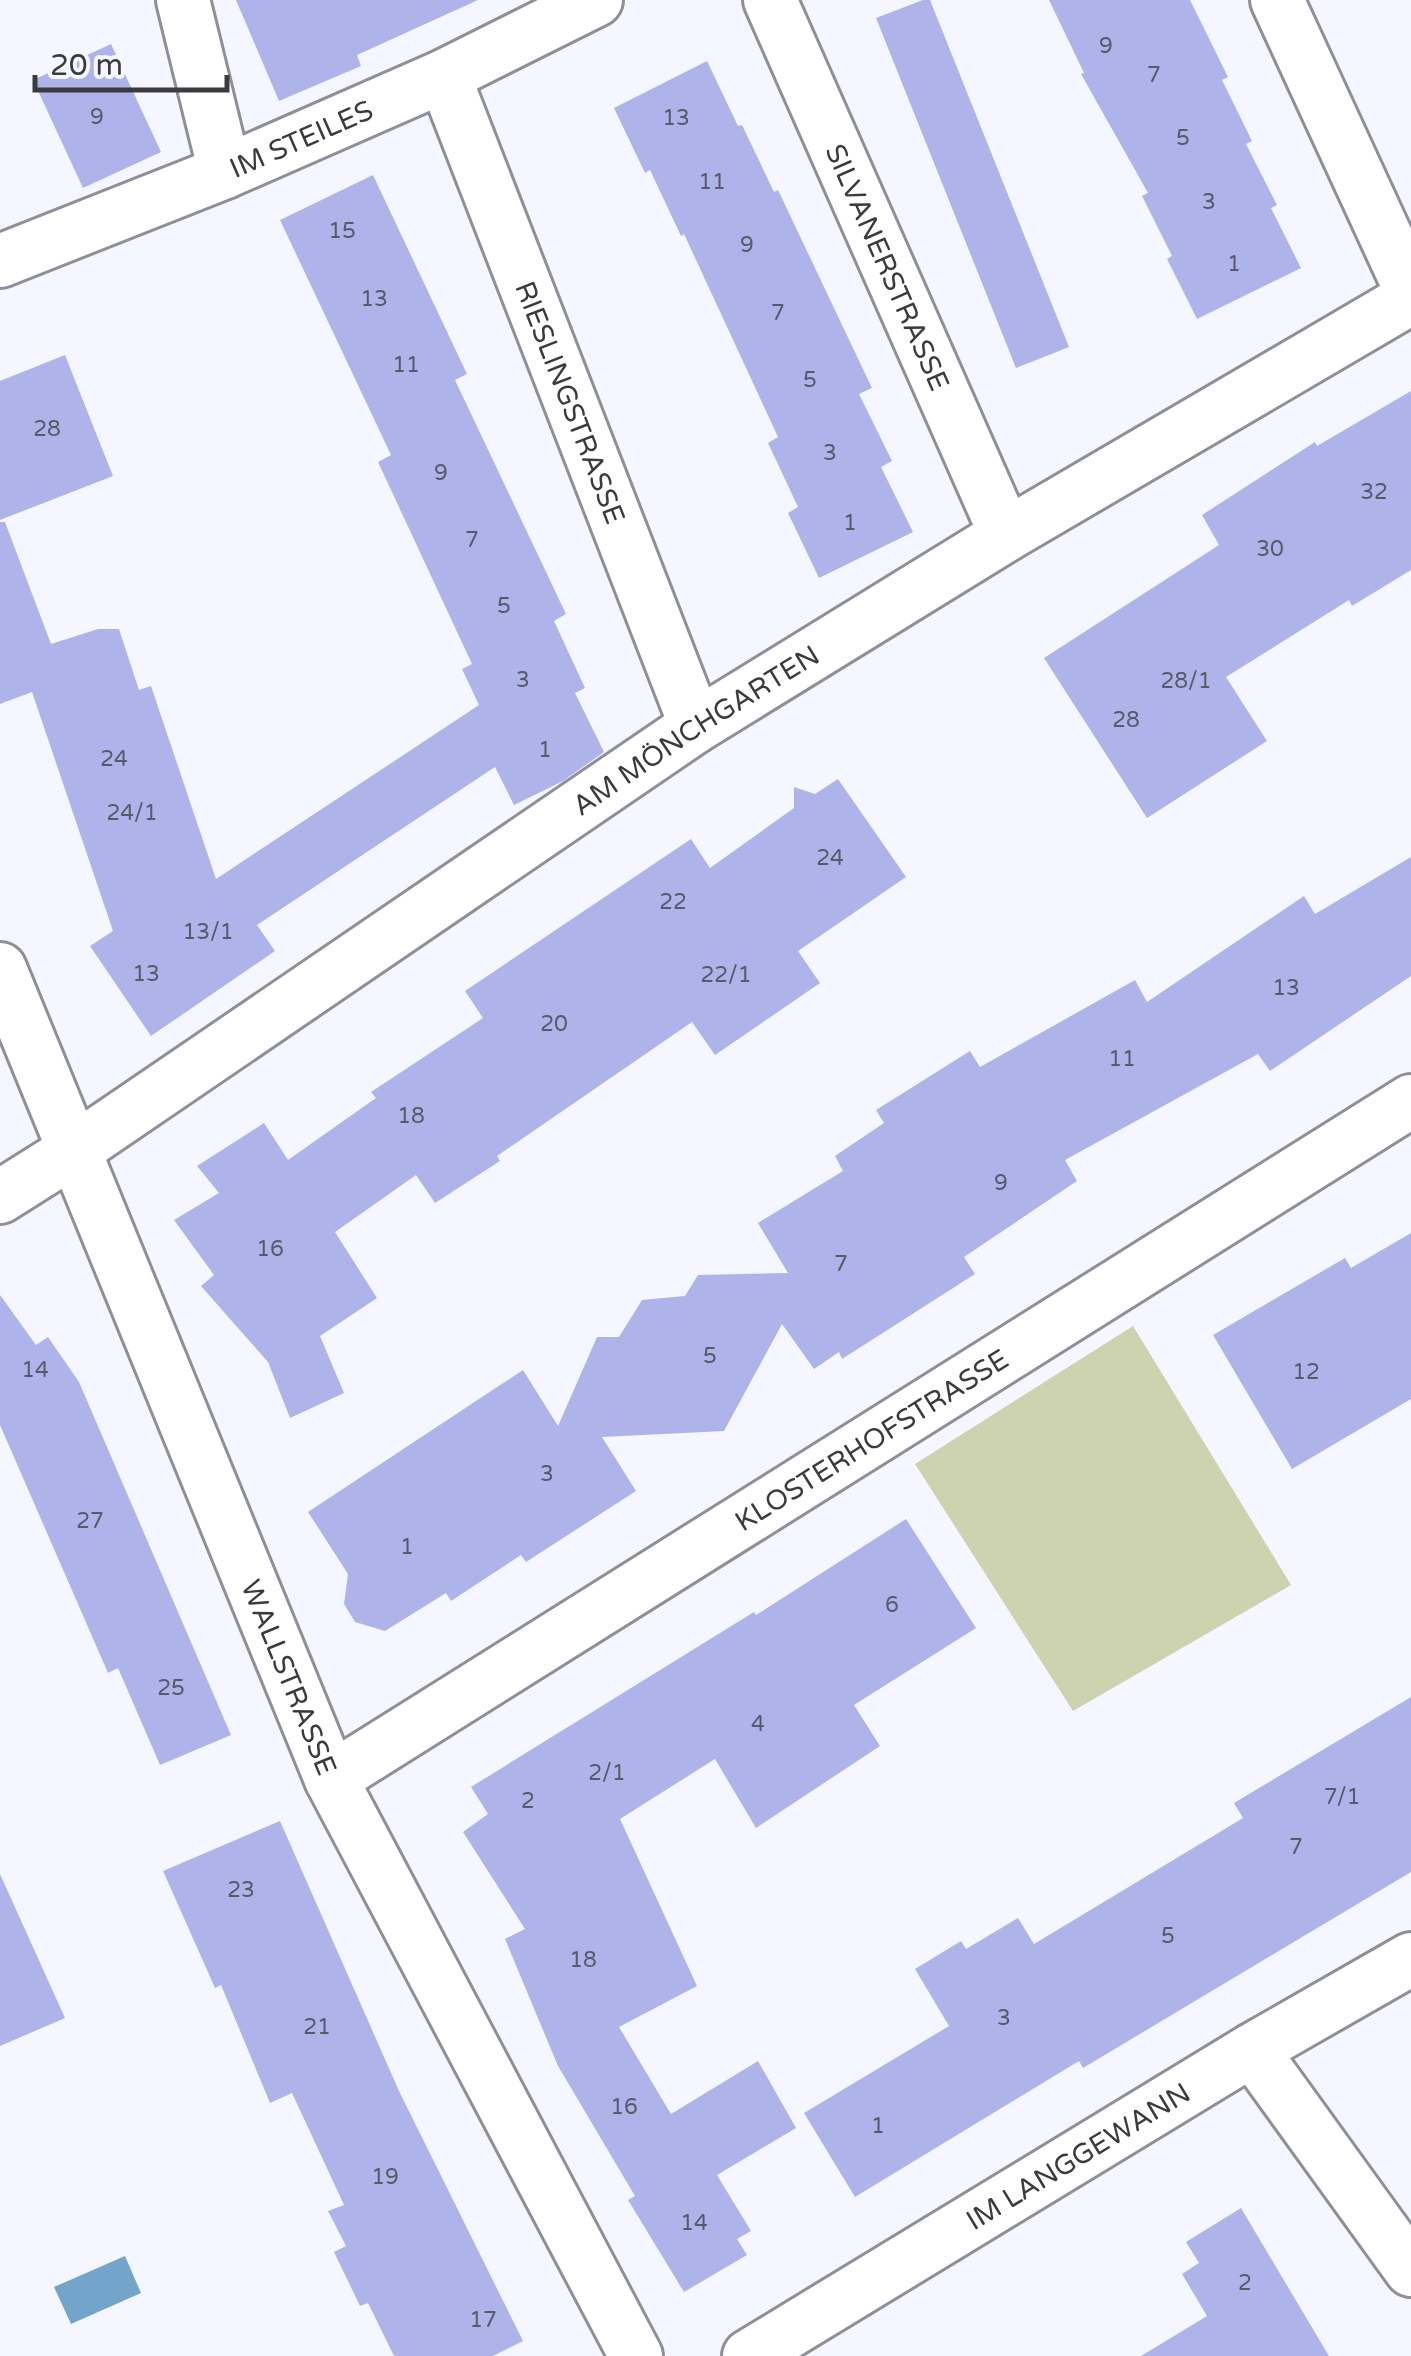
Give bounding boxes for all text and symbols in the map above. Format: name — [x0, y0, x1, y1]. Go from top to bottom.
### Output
scale bar — [35, 30, 228, 92]
house number: 9 — [1099, 33, 1113, 59]
text: 20 m — [50, 47, 123, 84]
house number: 7 — [1147, 62, 1161, 88]
street label: IM STEILES — [225, 93, 378, 186]
house number: 9 — [90, 104, 104, 130]
house number: 13 — [662, 105, 690, 131]
house number: 5 — [1176, 125, 1190, 151]
street label: SILVANERSTRASSE — [818, 139, 956, 396]
house number: 11 — [698, 169, 726, 195]
house number: 3 — [1202, 189, 1216, 215]
house number: 15 — [328, 218, 356, 244]
house number: 9 — [740, 232, 754, 258]
house number: 1 — [1227, 251, 1241, 277]
street label: RIESLINGSTRASSE — [507, 277, 632, 529]
house number: 13 — [360, 286, 388, 312]
house number: 7 — [771, 300, 785, 326]
house number: 11 — [392, 352, 420, 378]
house number: 5 — [803, 367, 817, 393]
house number: 28 — [33, 416, 61, 442]
house number: 3 — [823, 440, 837, 466]
house number: 9 — [434, 460, 448, 486]
house number: 32 — [1360, 479, 1388, 505]
house number: 1 — [843, 510, 857, 536]
house number: 7 — [465, 527, 479, 553]
house number: 30 — [1256, 536, 1284, 562]
house number: 5 — [497, 593, 511, 619]
street label: AM MÖNCHGARTEN — [566, 638, 826, 823]
house number: 3 — [516, 667, 530, 693]
house number: 28/1 — [1160, 668, 1212, 694]
house number: 28 — [1112, 707, 1140, 733]
house number: 1 — [538, 737, 552, 763]
house number: 24 — [100, 746, 128, 772]
house number: 24/1 — [106, 800, 158, 826]
house number: 24 — [816, 845, 844, 871]
house number: 22 — [659, 889, 687, 915]
house number: 13/1 — [182, 919, 234, 945]
house number: 13 — [132, 961, 160, 987]
house number: 22/1 — [700, 962, 752, 988]
house number: 13 — [1272, 975, 1300, 1001]
house number: 20 — [540, 1011, 568, 1037]
house number: 11 — [1108, 1046, 1136, 1072]
house number: 18 — [397, 1103, 425, 1129]
house number: 9 — [994, 1170, 1008, 1196]
house number: 16 — [256, 1236, 284, 1262]
house number: 7 — [834, 1251, 848, 1277]
street label: KLOSTERHOFSTRASSE — [729, 1342, 1015, 1539]
house number: 5 — [703, 1343, 717, 1369]
house number: 14 — [21, 1357, 49, 1383]
house number: 12 — [1292, 1359, 1320, 1385]
house number: 3 — [540, 1461, 554, 1487]
house number: 27 — [76, 1508, 104, 1534]
house number: 1 — [400, 1534, 414, 1560]
street label: WALLSTRASSE — [233, 1575, 344, 1780]
house number: 6 — [885, 1592, 899, 1618]
house number: 25 — [157, 1675, 185, 1701]
house number: 4 — [751, 1711, 765, 1737]
house number: 2/1 — [588, 1760, 626, 1786]
house number: 7/1 — [1324, 1784, 1360, 1810]
house number: 2 — [521, 1788, 535, 1814]
house number: 7 — [1289, 1834, 1303, 1860]
house number: 23 — [227, 1877, 255, 1903]
house number: 5 — [1161, 1923, 1175, 1949]
house number: 18 — [569, 1947, 597, 1973]
house number: 3 — [997, 2005, 1011, 2031]
house number: 21 — [303, 2014, 331, 2040]
street label: IM LANGGEWANN — [960, 2076, 1197, 2238]
house number: 16 — [610, 2094, 638, 2120]
house number: 1 — [871, 2113, 885, 2139]
house number: 19 — [371, 2164, 399, 2190]
house number: 14 — [680, 2210, 708, 2236]
house number: 2 — [1238, 2270, 1252, 2296]
house number: 17 — [469, 2307, 497, 2333]

